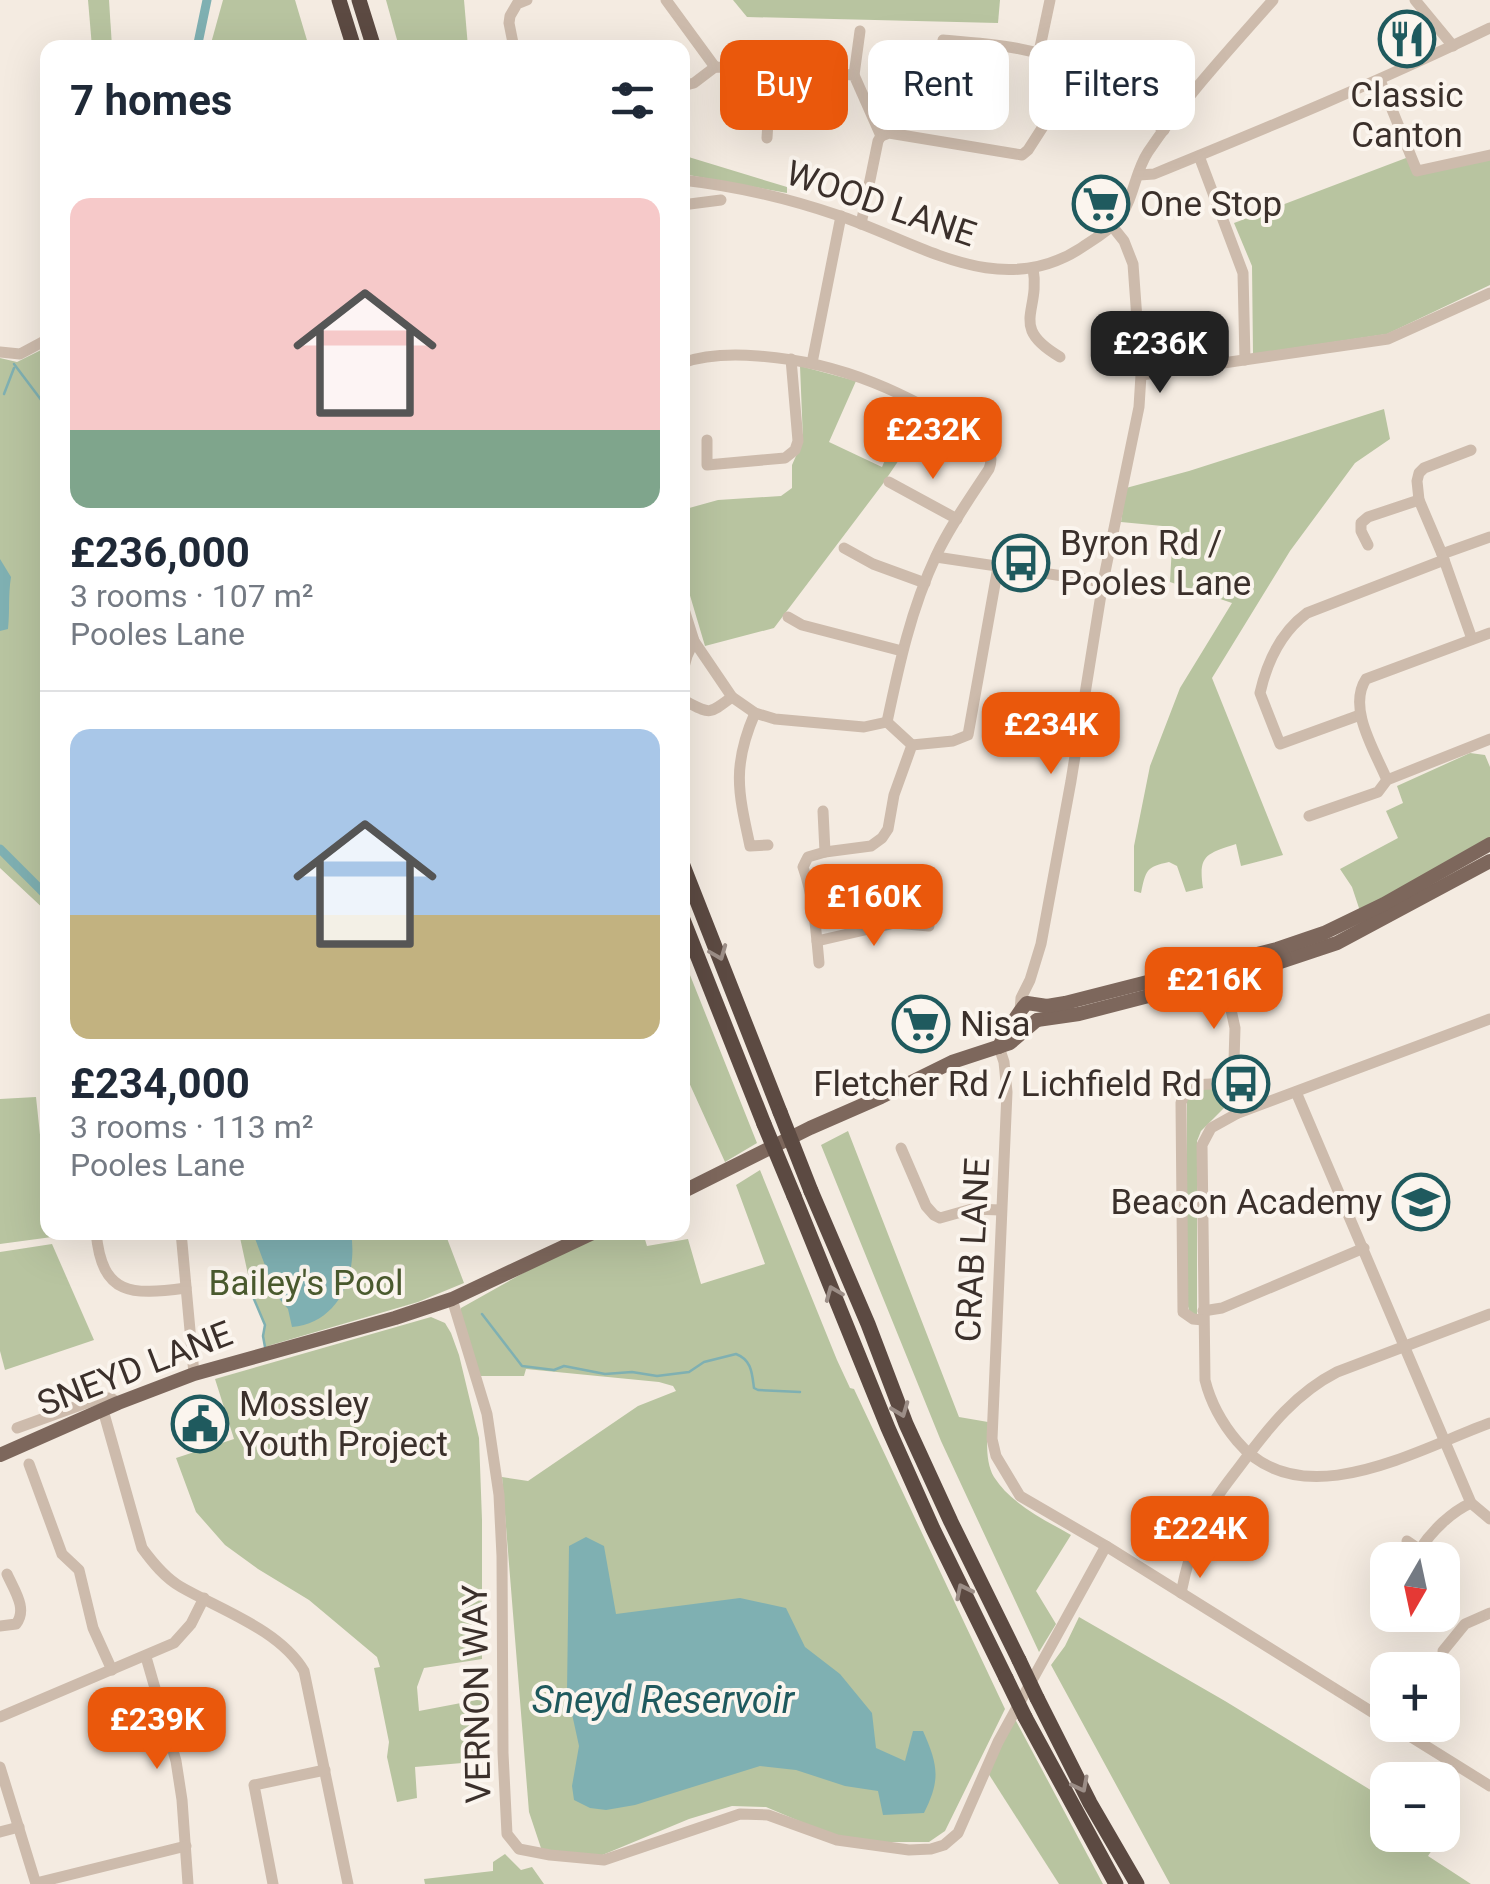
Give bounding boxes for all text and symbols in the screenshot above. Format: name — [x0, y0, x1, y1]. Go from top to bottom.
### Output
restaurant icon: Classic Canton — [1377, 9, 1437, 69]
chip: Buy — [720, 40, 848, 130]
chip: Rent — [868, 40, 1009, 130]
chip: Filters — [1029, 40, 1195, 130]
icon: filters — [605, 73, 660, 128]
place label: Classic Canton — [1350, 75, 1464, 156]
text: 7 homes — [70, 76, 232, 125]
street label: WOOD LANE — [781, 152, 981, 256]
supermarket icon: One Stop — [1071, 174, 1131, 234]
place label: One Stop — [1140, 184, 1282, 225]
icon: home — [275, 263, 455, 443]
pin: £236K — [1090, 311, 1230, 396]
text: £236K — [1113, 324, 1207, 362]
pin: £232K — [863, 397, 1003, 482]
text: £232K — [886, 410, 980, 448]
place label: Byron Rd / Pooles Lane — [1060, 523, 1251, 604]
text: £236,000 — [70, 528, 250, 577]
bus stop icon: Byron Rd / Pooles Lane — [991, 533, 1051, 593]
text: 3 rooms · 107 m² — [70, 577, 313, 615]
text: Pooles Lane — [70, 615, 245, 653]
pin: £234K — [981, 692, 1121, 777]
text: £234K — [1004, 705, 1098, 743]
icon: home — [275, 794, 455, 974]
pin: £160K — [804, 864, 944, 949]
text: £160K — [827, 877, 921, 915]
one-way arrow — [707, 943, 727, 961]
pin: £216K — [1144, 947, 1284, 1032]
text: £216K — [1167, 960, 1261, 998]
supermarket icon: Nisa — [891, 994, 951, 1054]
place label: Nisa — [960, 1004, 1031, 1045]
bus stop icon: Fletcher Rd / Lichfield Rd — [1211, 1054, 1271, 1114]
text: £234,000 — [70, 1059, 250, 1108]
place label: Fletcher Rd / Lichfield Rd — [813, 1064, 1202, 1105]
text: 3 rooms · 113 m² — [70, 1108, 313, 1146]
text: Pooles Lane — [70, 1146, 245, 1184]
street label: CRAB LANE — [948, 1157, 998, 1343]
school or university icon: Beacon Academy — [1391, 1172, 1451, 1232]
place label: Beacon Academy — [1111, 1182, 1382, 1223]
park label: Bailey's Pool — [209, 1263, 403, 1304]
one-way arrow — [825, 1285, 845, 1303]
street label: SNEYD LANE — [32, 1313, 238, 1425]
place label: Mossley Youth Project — [239, 1384, 448, 1465]
public building icon: Mossley Youth Project — [170, 1394, 230, 1454]
one-way arrow — [890, 1401, 910, 1418]
pin: £224K — [1130, 1496, 1270, 1581]
text: £224K — [1153, 1509, 1247, 1547]
north arrow — [1370, 1542, 1460, 1632]
map controls — [1370, 1542, 1460, 1852]
one-way arrow — [955, 1583, 975, 1601]
street label: VERNON WAY — [455, 1584, 499, 1804]
button: + — [1370, 1652, 1460, 1742]
water label: Sneyd Reservoir — [532, 1678, 796, 1722]
pin: £239K — [87, 1687, 227, 1772]
text: £239K — [110, 1700, 204, 1738]
button: − — [1370, 1762, 1460, 1852]
one-way arrow — [1069, 1775, 1089, 1793]

